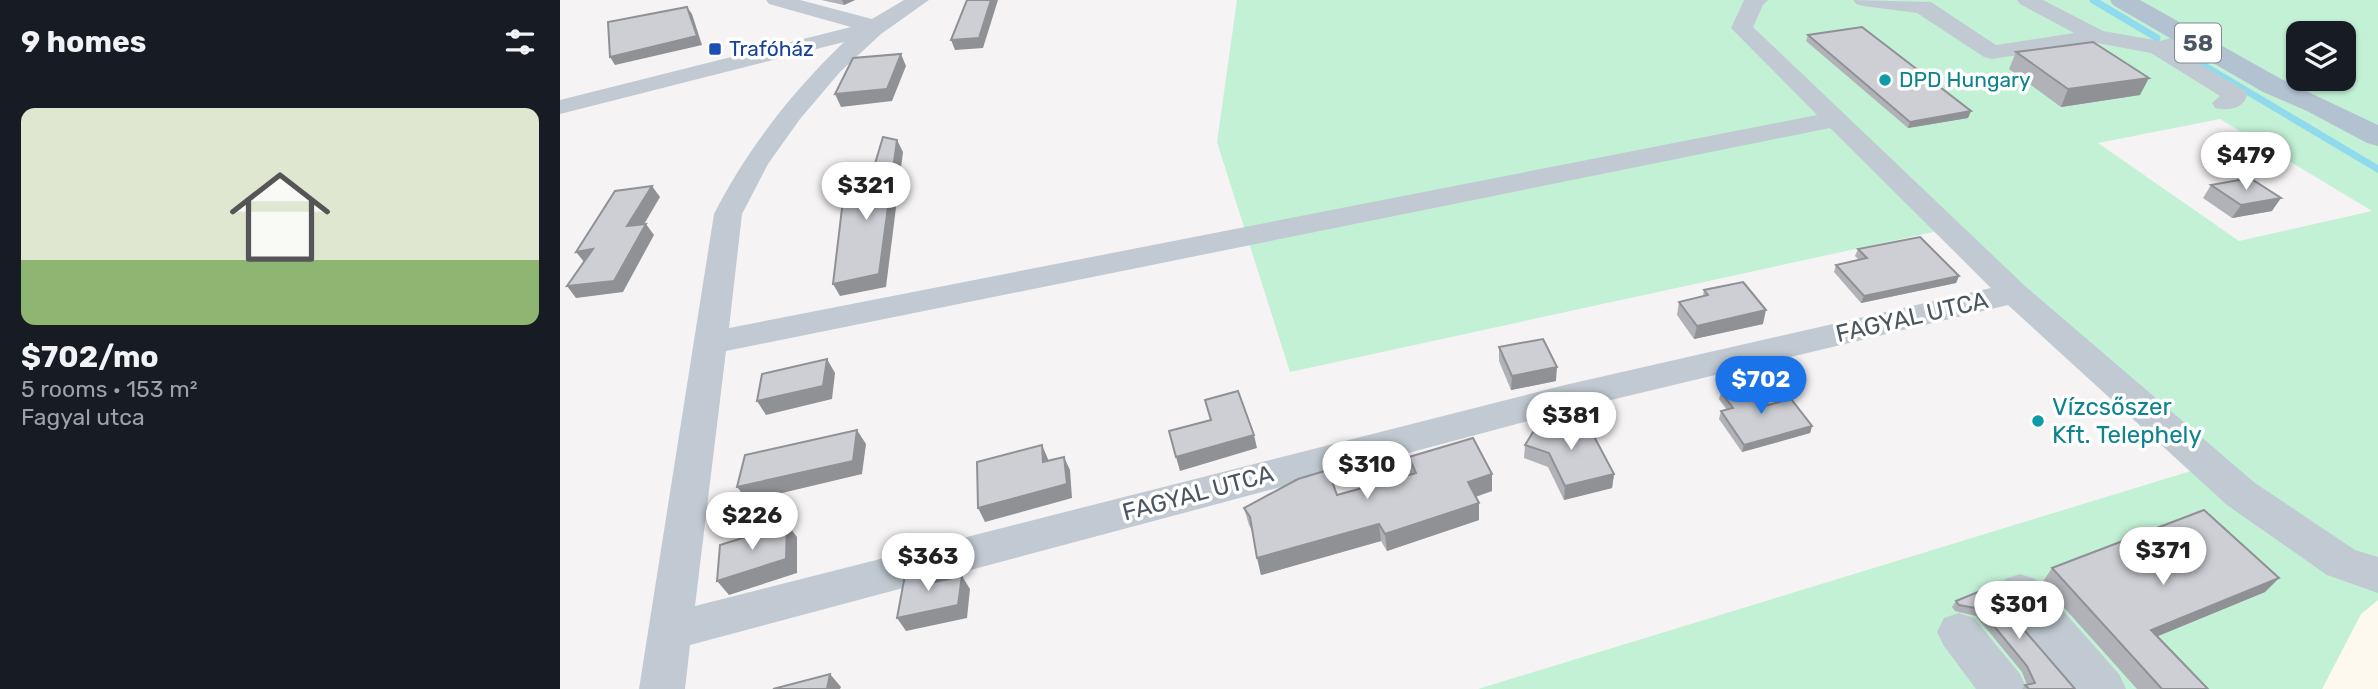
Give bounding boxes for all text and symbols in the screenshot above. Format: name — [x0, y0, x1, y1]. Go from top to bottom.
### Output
map controls — [2286, 21, 2356, 91]
button: layers — [2286, 21, 2356, 91]
icon: filters — [501, 23, 539, 61]
text: 9 homes — [21, 24, 146, 60]
road number: 58 — [2175, 24, 2221, 62]
place label: Trafóház — [729, 36, 814, 61]
marker: Trafóház — [707, 41, 723, 57]
place label: DPD Hungary — [1899, 67, 2031, 92]
marker: DPD Hungary — [1877, 72, 1893, 88]
pin: $479 — [2205, 132, 2287, 192]
text: $479 — [2217, 141, 2275, 169]
icon: home — [217, 154, 343, 280]
pin: $321 — [825, 162, 907, 222]
text: $321 — [838, 171, 894, 199]
street label: FAGYAL UTCA — [1833, 286, 1991, 348]
text: $702/mo — [21, 339, 159, 375]
pin: $702 — [1720, 356, 1802, 416]
text: $702 — [1731, 365, 1791, 393]
text: 5 rooms · 153 m² — [21, 375, 198, 403]
pin: $381 — [1530, 392, 1612, 452]
place label: Vízcsőszer Kft. Telephely — [2052, 393, 2202, 449]
text: $381 — [1542, 401, 1600, 429]
text: Fagyal utca — [21, 403, 145, 431]
marker: Vízcsőszer Kft. Telephely — [2030, 413, 2046, 429]
pin: $310 — [1326, 442, 1408, 501]
text: $310 — [1338, 450, 1396, 478]
street label: FAGYAL UTCA — [1119, 459, 1277, 527]
pin: $226 — [711, 492, 793, 552]
text: $226 — [722, 501, 782, 529]
pin: $371 — [2122, 528, 2204, 587]
pin: $363 — [887, 534, 969, 593]
text: $371 — [2135, 536, 2191, 564]
text: $363 — [898, 542, 958, 570]
pin: $301 — [1978, 582, 2060, 641]
text: $301 — [1990, 590, 2048, 618]

